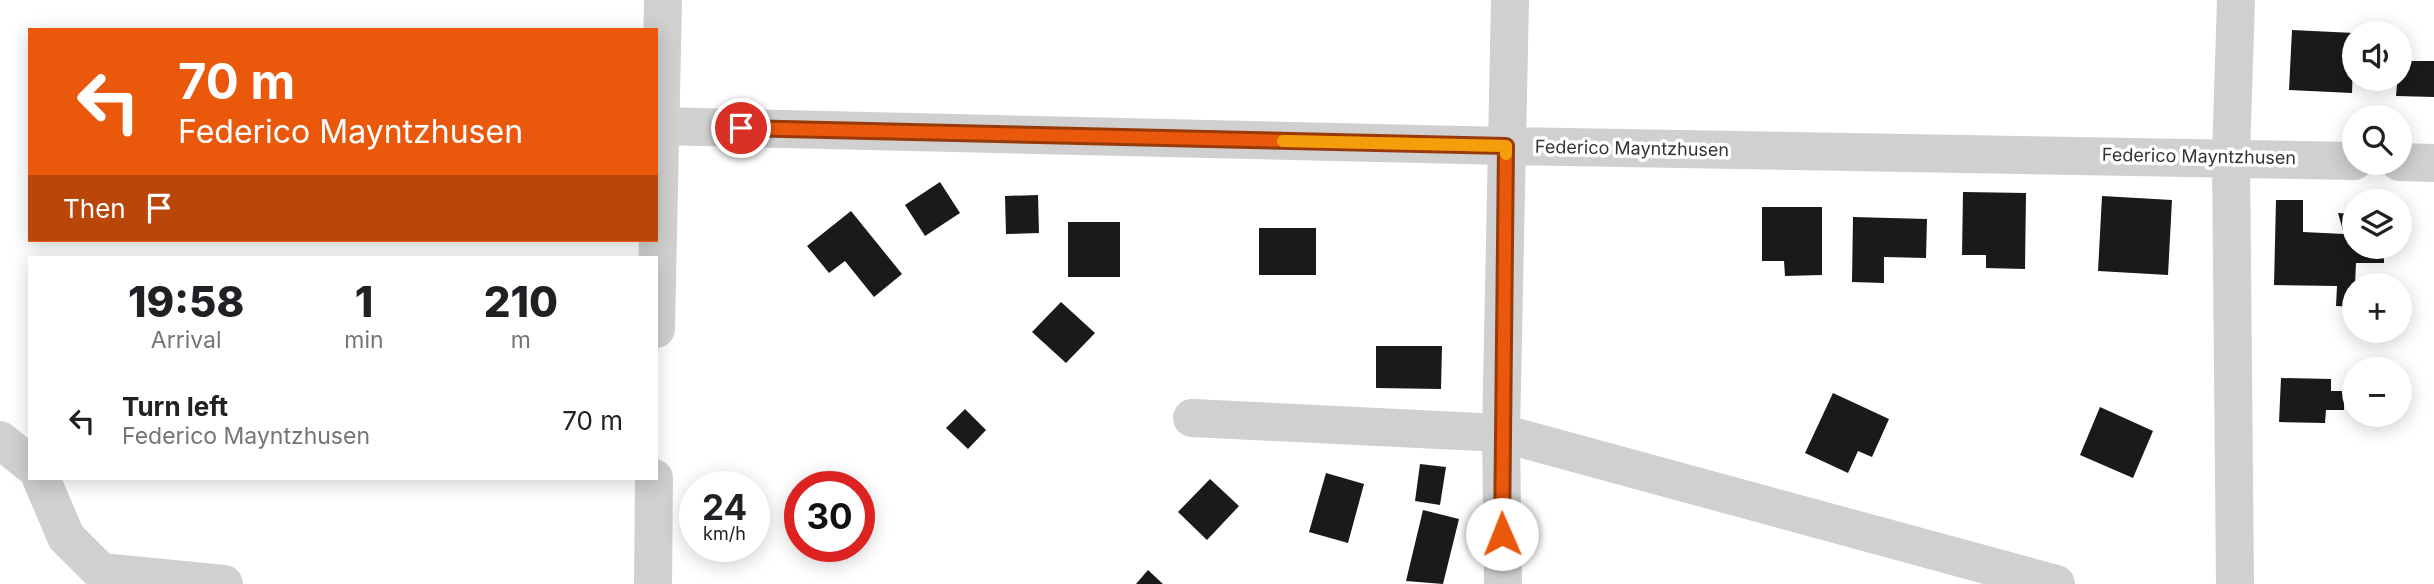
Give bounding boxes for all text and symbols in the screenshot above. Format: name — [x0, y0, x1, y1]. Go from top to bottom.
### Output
map controls — [2342, 21, 2412, 427]
button: sound — [2342, 21, 2412, 91]
text: 70 m — [178, 52, 295, 111]
icon: left — [63, 56, 154, 147]
pin — [711, 98, 771, 158]
button: search — [2342, 105, 2412, 175]
icon: arrive — [722, 109, 760, 147]
text: Federico Mayntzhusen — [178, 112, 523, 151]
street label: Federico Mayntzhusen — [1535, 136, 1729, 160]
street label: Federico Mayntzhusen — [2102, 144, 2296, 168]
icon: arrive — [140, 189, 178, 227]
button: layers — [2342, 189, 2412, 259]
text: Then — [63, 193, 126, 224]
button: + — [2342, 273, 2412, 343]
text: 19:58 — [128, 276, 244, 327]
text: 1 — [355, 276, 373, 327]
text: 210 — [484, 276, 558, 327]
text: Arrival — [151, 326, 222, 354]
text: min — [344, 326, 384, 354]
text: m — [511, 326, 531, 354]
button: − — [2342, 357, 2412, 427]
text: Turn left — [122, 391, 228, 422]
icon: left — [63, 402, 101, 440]
text: 70 m — [562, 405, 623, 436]
text: Federico Mayntzhusen — [122, 422, 370, 450]
speed limit sign: 30 — [784, 471, 875, 562]
text: 24 — [702, 486, 747, 528]
position arrow — [1465, 497, 1539, 571]
text: km/h — [703, 523, 746, 544]

